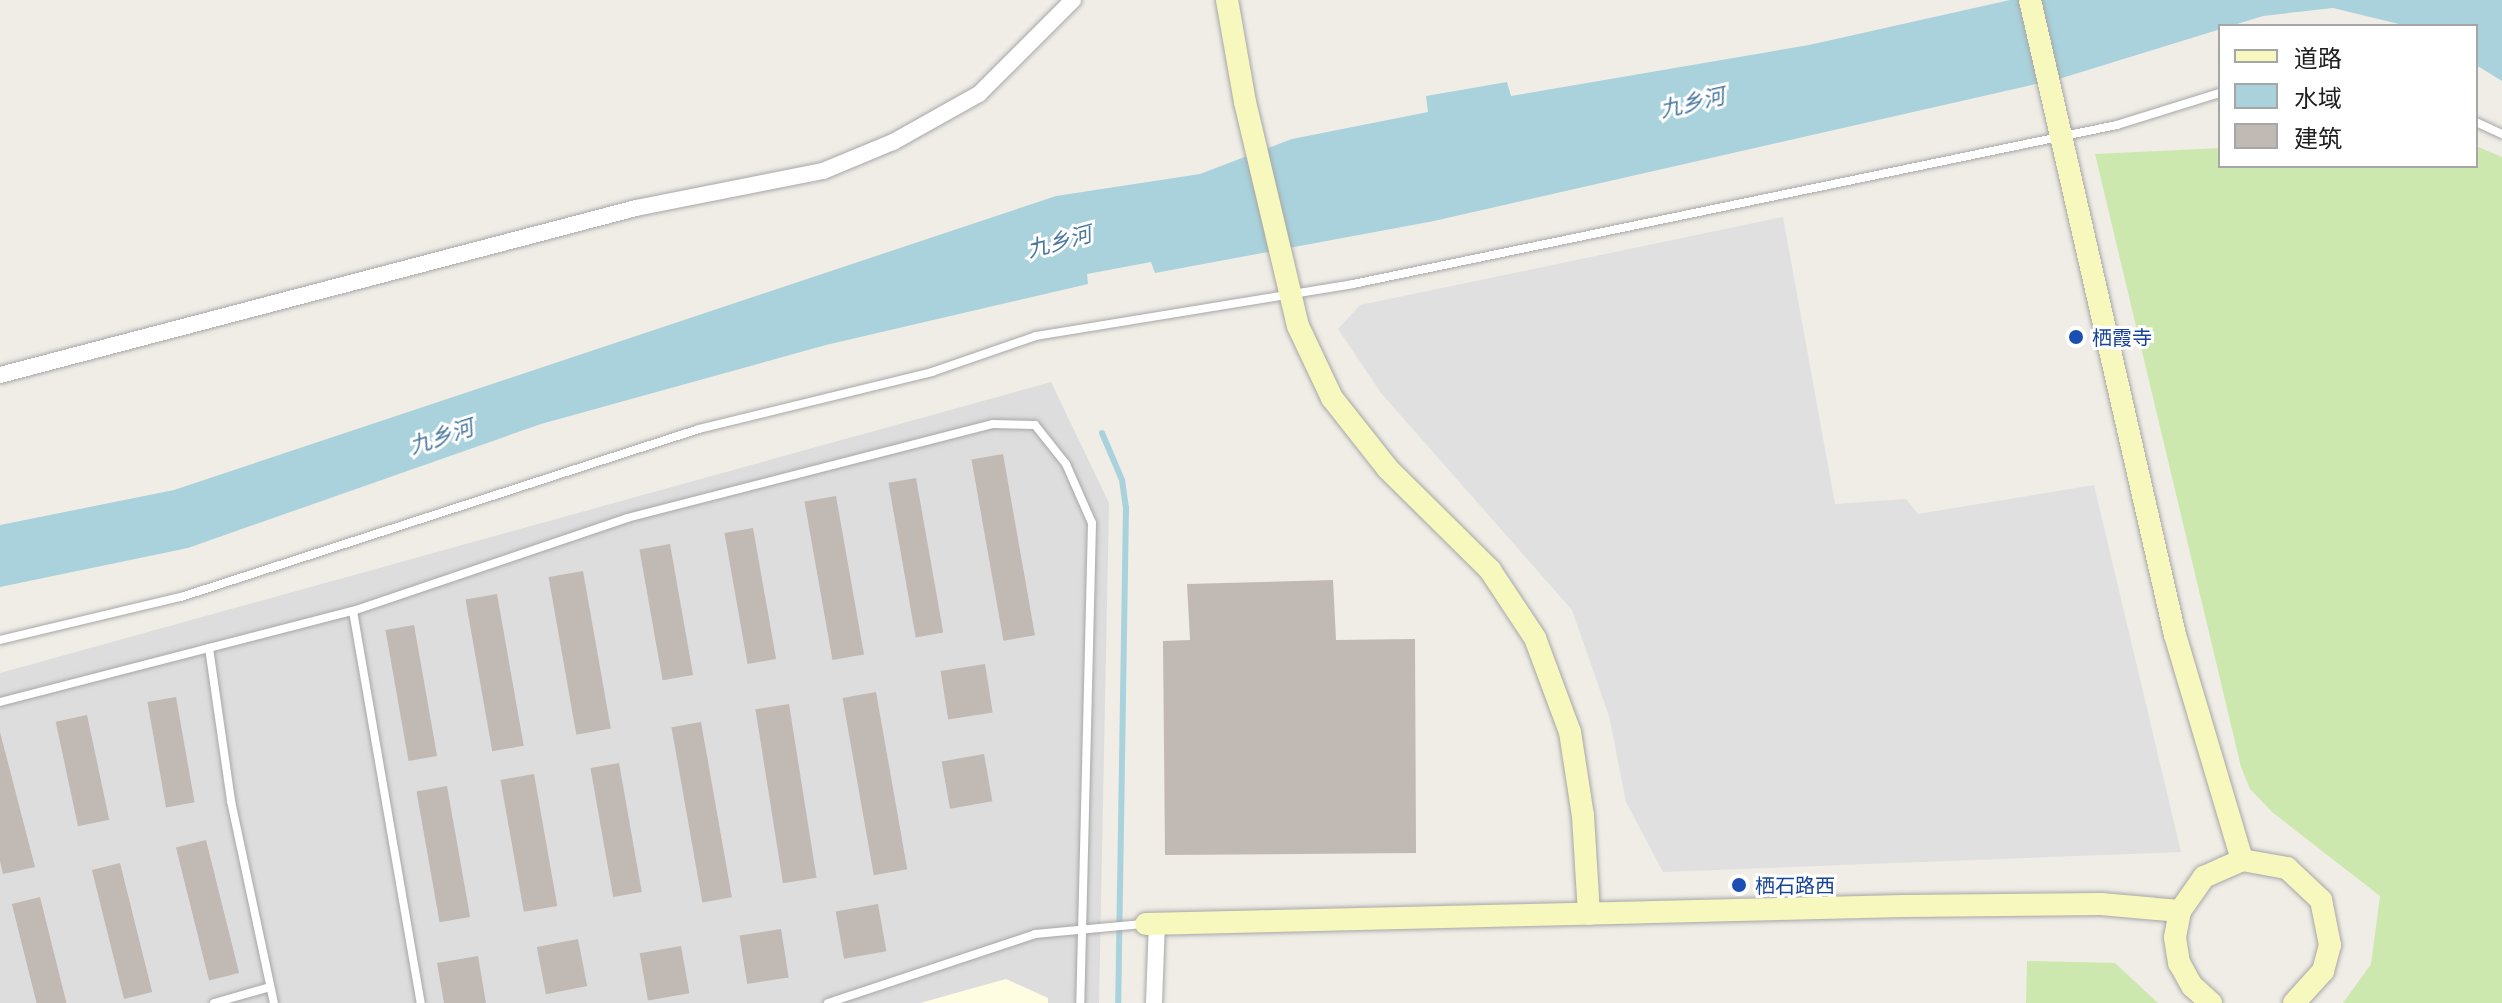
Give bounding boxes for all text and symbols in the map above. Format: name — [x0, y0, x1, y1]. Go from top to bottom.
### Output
legend — [2218, 24, 2478, 168]
text: 道路 — [2294, 41, 2342, 74]
text: 水域 — [2294, 81, 2342, 114]
water label: 九乡河 — [1657, 82, 1727, 122]
text: 建筑 — [2294, 121, 2342, 154]
water label: 九乡河 — [1024, 220, 1094, 262]
place label: 栖霞寺 — [2092, 325, 2152, 349]
marker: 栖霞寺 — [2067, 328, 2085, 346]
water label: 九乡河 — [406, 413, 476, 459]
place label: 栖石路西 — [1755, 873, 1835, 897]
marker: 栖石路西 — [1730, 876, 1748, 894]

